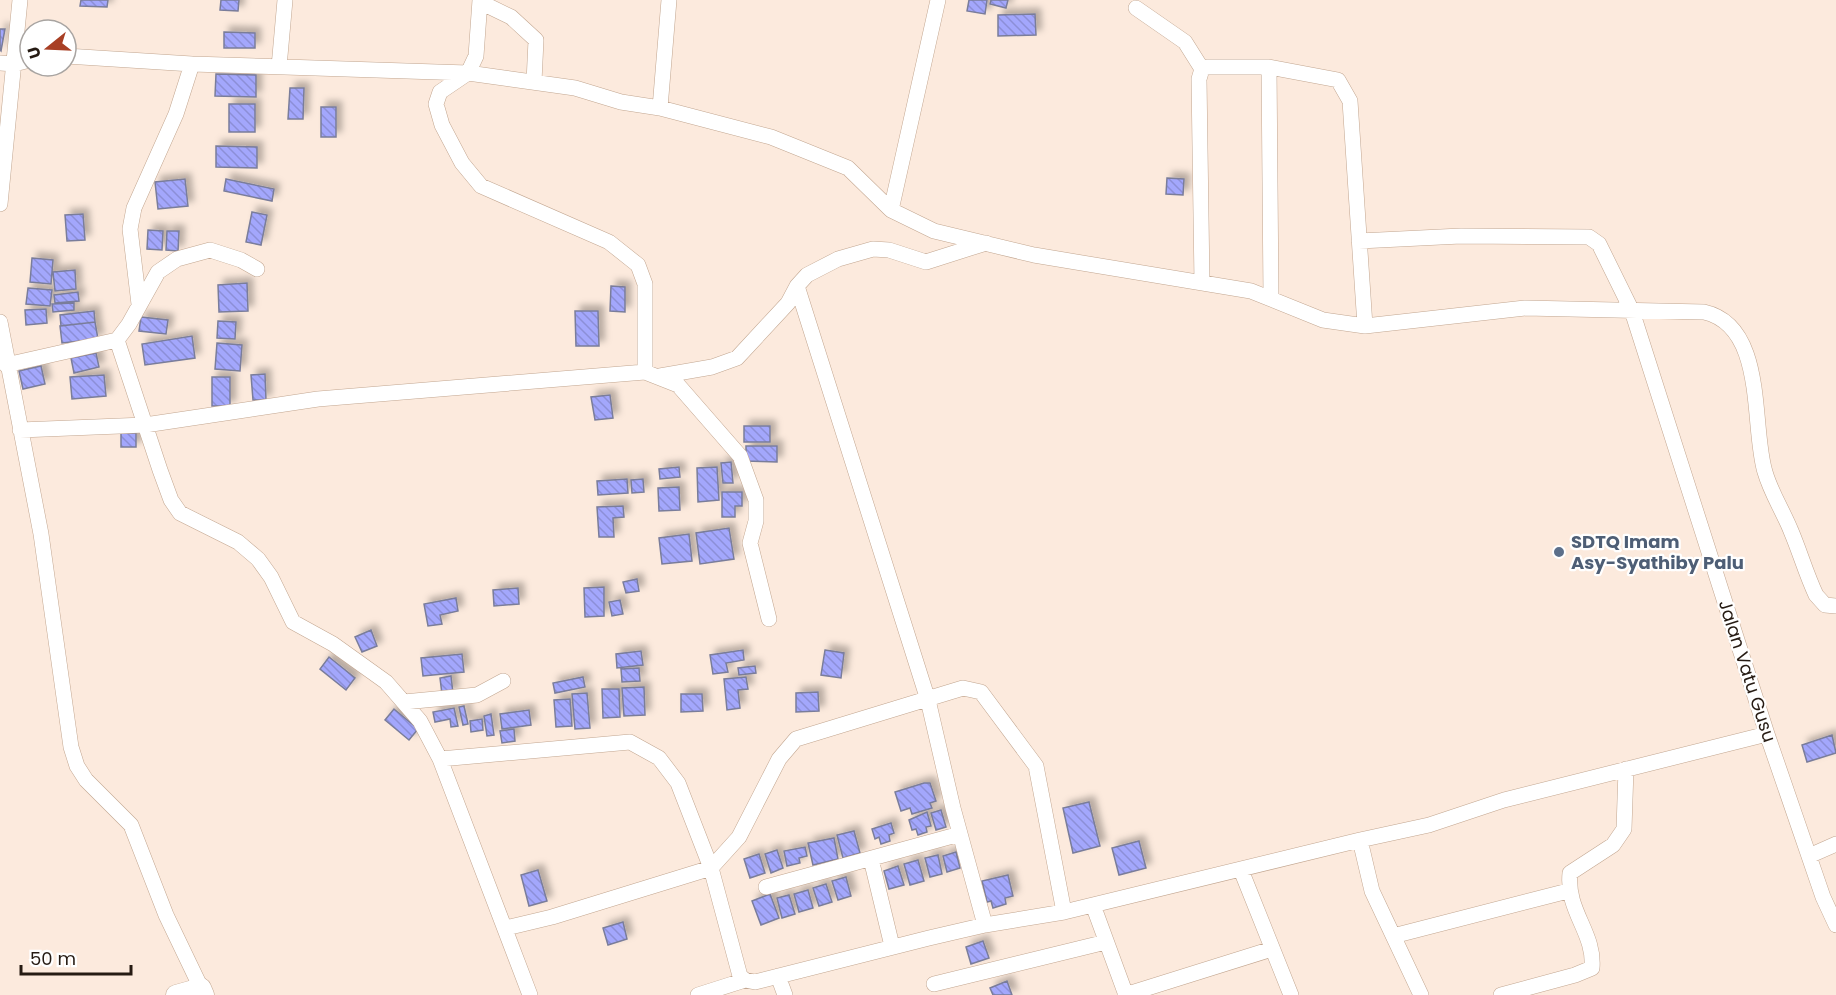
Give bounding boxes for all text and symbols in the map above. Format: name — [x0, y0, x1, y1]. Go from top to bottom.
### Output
north arrow — [18, 18, 78, 78]
text: U — [22, 44, 47, 61]
place label: SDTQ Imam Asy-Syathiby Palu — [1571, 529, 1744, 575]
marker: SDTQ Imam Asy-Syathiby Palu — [1552, 545, 1566, 559]
street label: Jalan Vatu Gusu — [1713, 596, 1782, 745]
scale bar — [21, 938, 130, 976]
text: 50 m — [30, 946, 76, 971]

